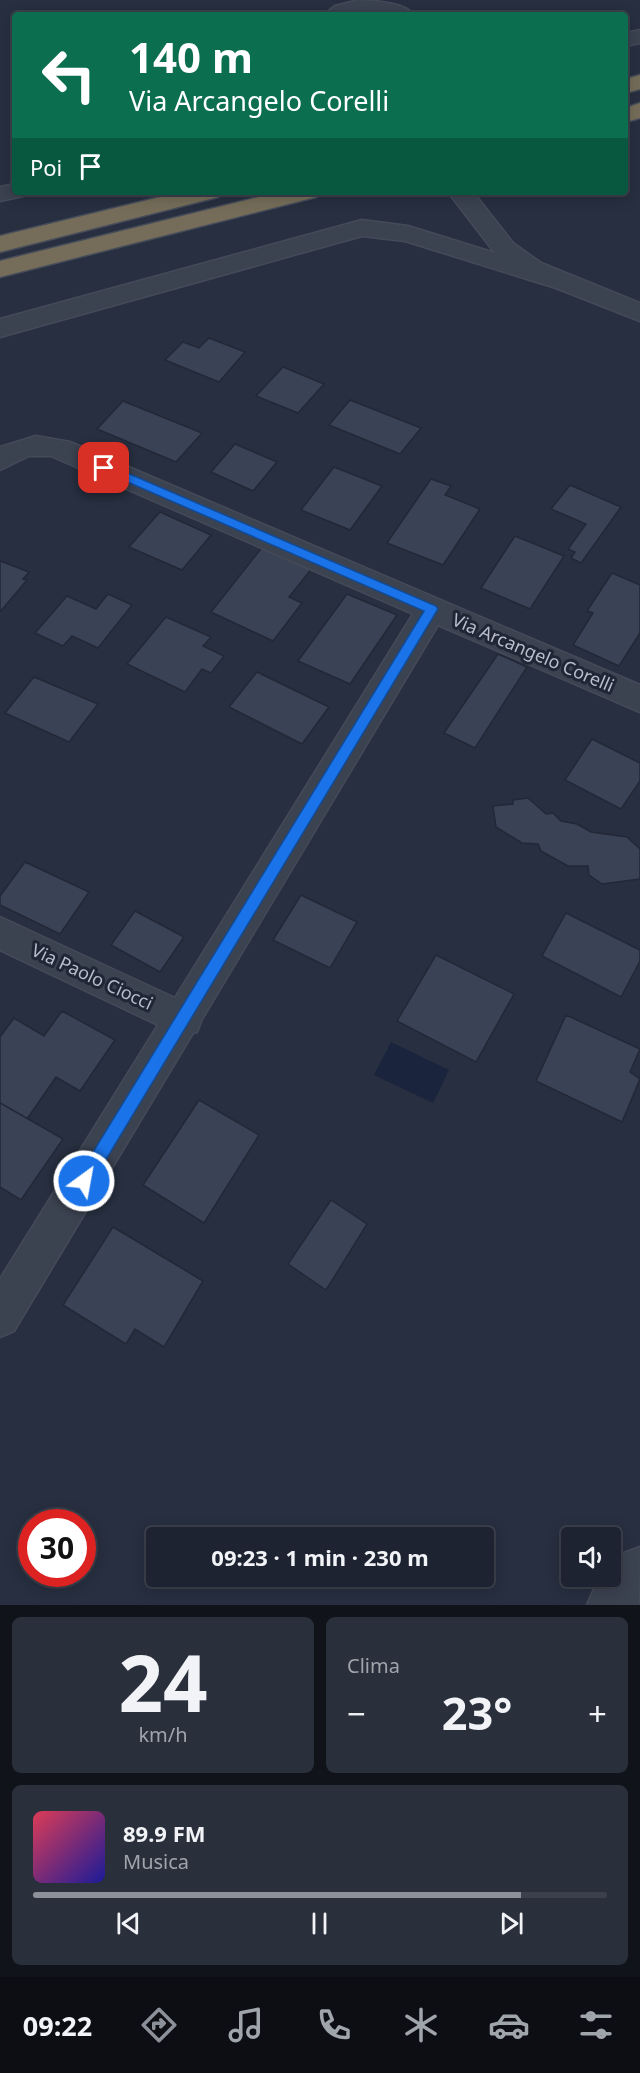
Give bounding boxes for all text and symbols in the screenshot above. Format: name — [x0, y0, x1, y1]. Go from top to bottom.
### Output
text: 140 m — [129, 28, 253, 85]
icon: left — [30, 36, 108, 114]
text: Via Arcangelo Corelli — [129, 82, 389, 119]
icon: arrive — [74, 150, 107, 183]
text: Poi — [30, 152, 62, 182]
pin — [78, 442, 129, 493]
icon: arrive — [87, 451, 120, 484]
street label: Via Arcangelo Corelli — [449, 607, 618, 697]
street label: Via Paolo Ciocci — [28, 938, 157, 1015]
position arrow — [52, 1149, 116, 1213]
speed limit sign: 30 — [18, 1509, 96, 1587]
map controls — [561, 1527, 621, 1587]
button: sound — [561, 1527, 621, 1587]
text: 09:23 · 1 min · 230 m — [211, 1542, 429, 1572]
text: 24 — [118, 1629, 208, 1735]
text: Clima — [347, 1652, 400, 1679]
text: 23° — [442, 1682, 512, 1743]
text: − — [347, 1691, 366, 1736]
text: + — [588, 1691, 607, 1736]
text: km/h — [138, 1721, 188, 1748]
text: 89.9 FM — [123, 1818, 205, 1848]
text: Musica — [123, 1848, 189, 1875]
icon: previous — [112, 1907, 145, 1940]
icon: pause — [303, 1907, 336, 1940]
icon: next — [495, 1907, 528, 1940]
icon: directions — [138, 2004, 180, 2046]
icon: music — [225, 2004, 267, 2046]
icon: phone — [313, 2004, 355, 2046]
icon: climate — [400, 2004, 442, 2046]
icon: car — [488, 2004, 530, 2046]
icon: filters — [575, 2004, 617, 2046]
text: 09:22 — [23, 2007, 92, 2044]

